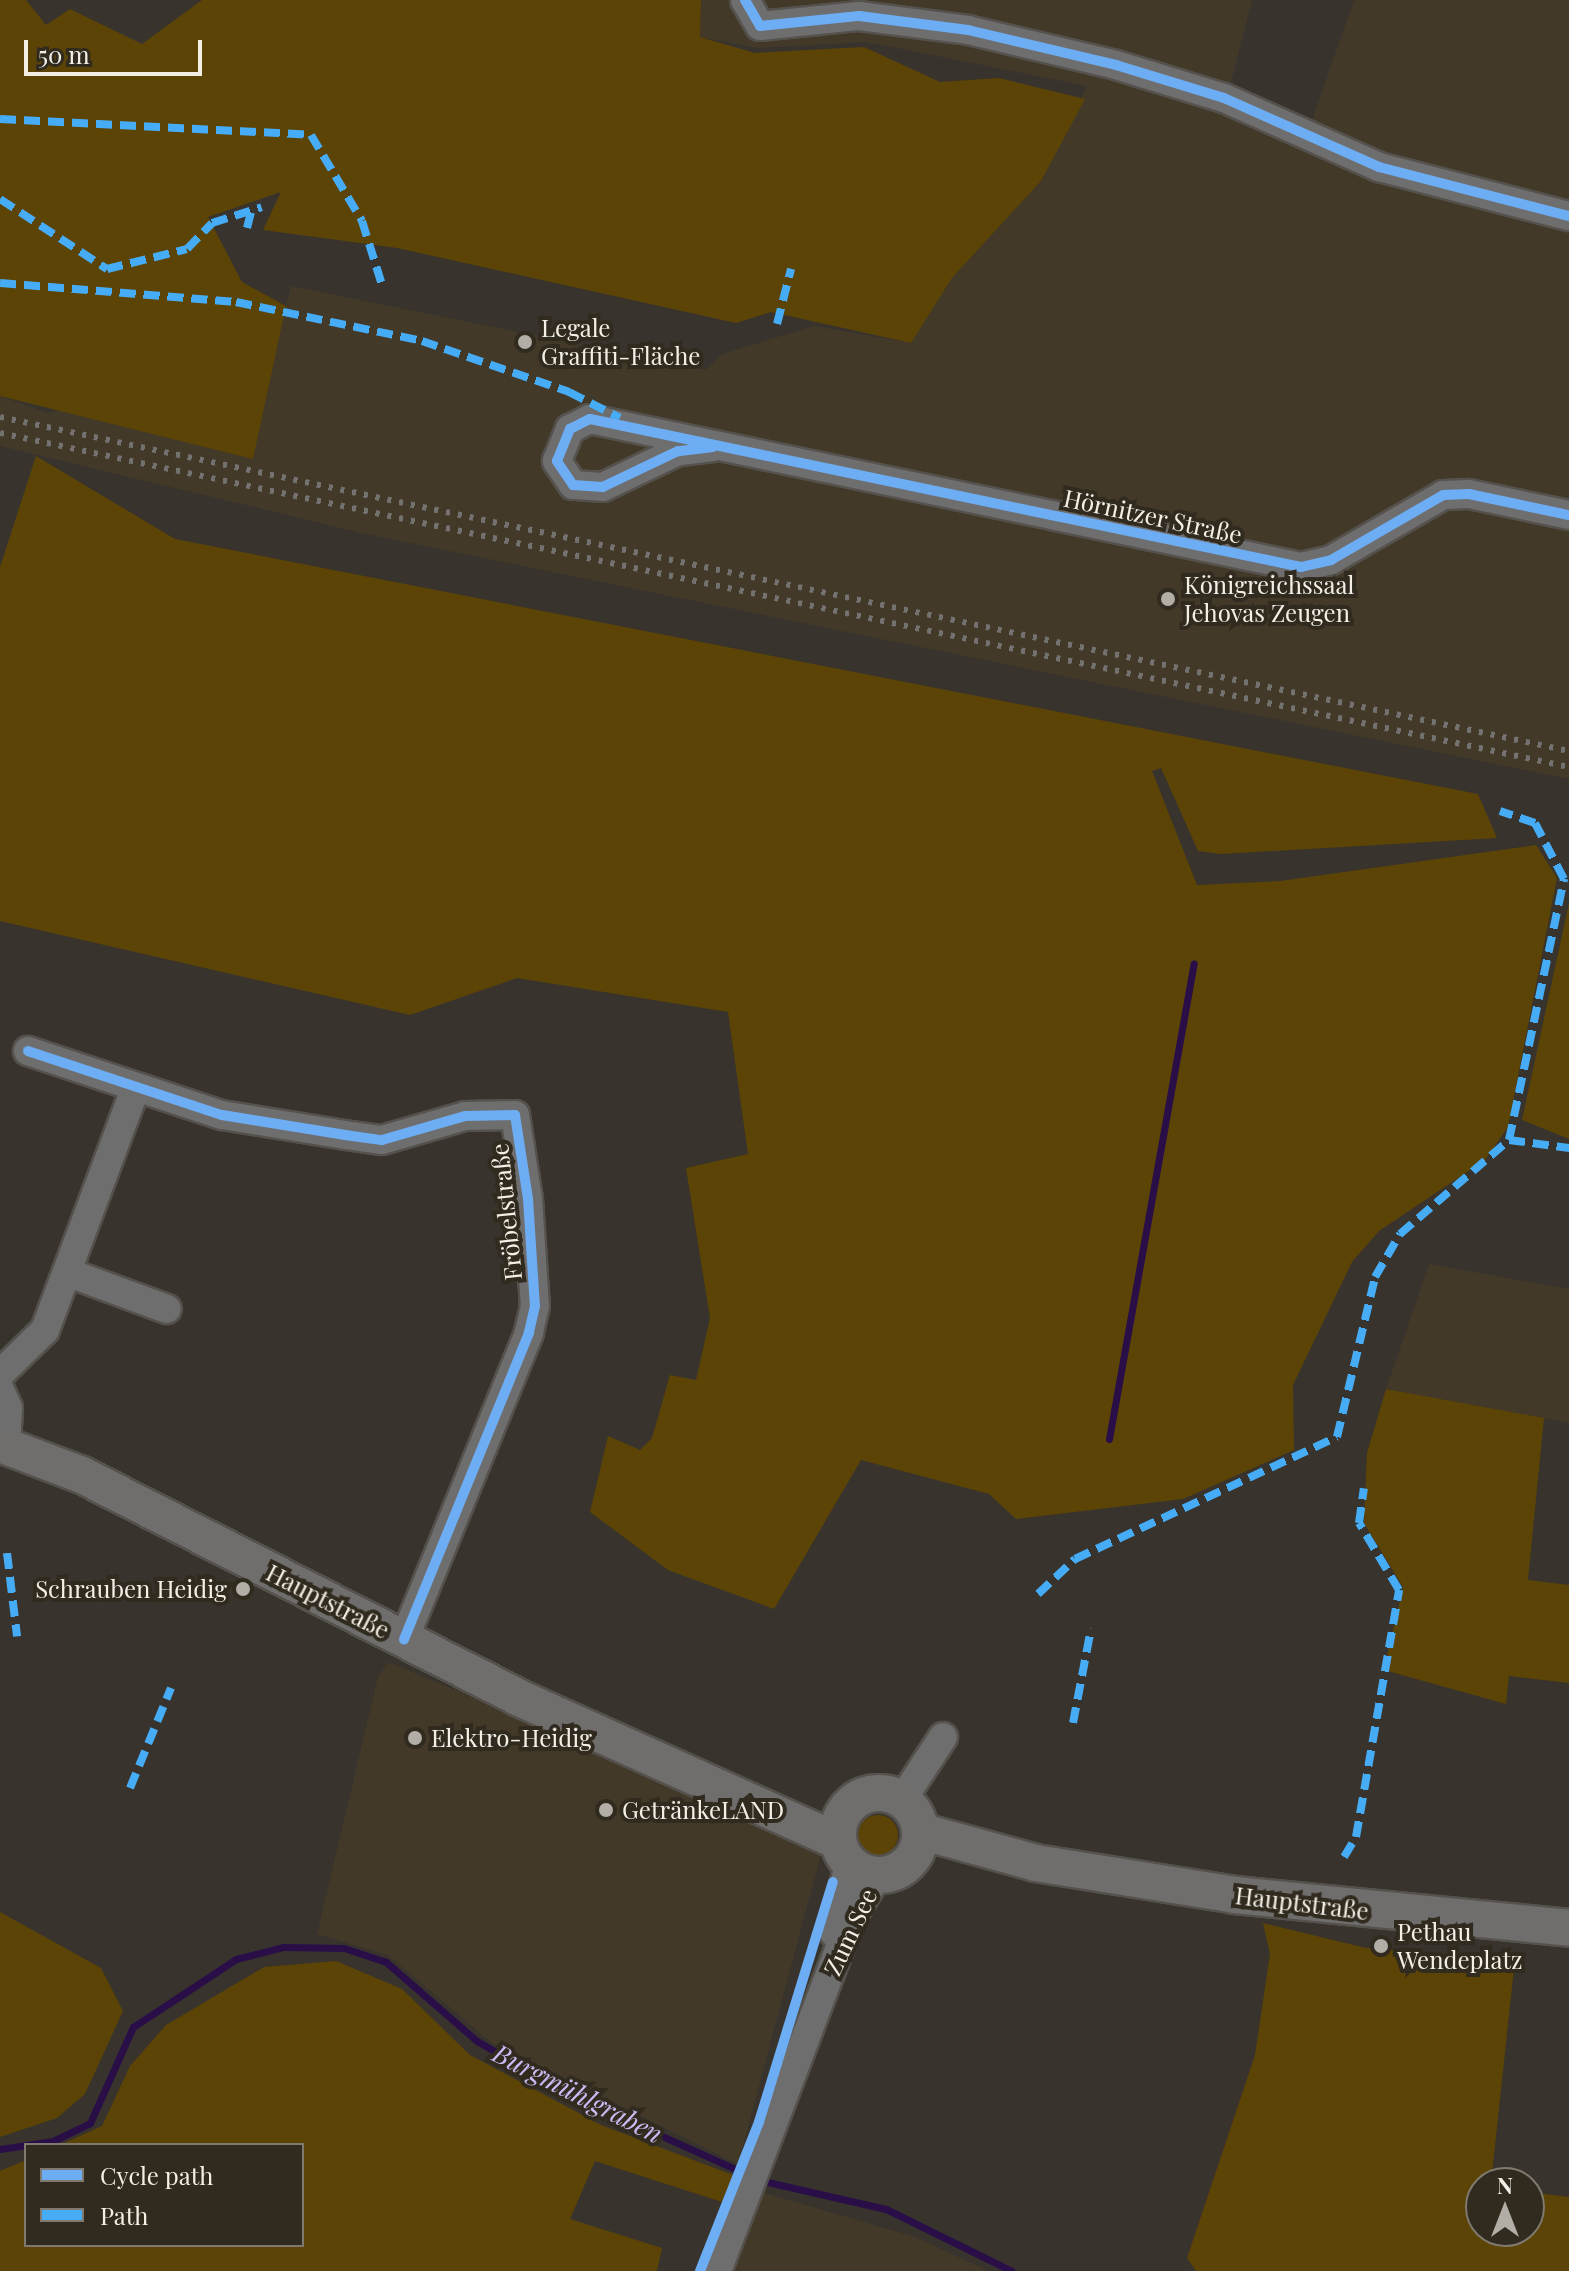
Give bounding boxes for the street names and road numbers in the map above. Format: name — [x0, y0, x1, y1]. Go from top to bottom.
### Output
street label: Hörnitzer Straße — [1061, 483, 1245, 549]
street label: Fröbelstraße — [484, 1142, 528, 1282]
street label: Hauptstraße — [262, 1558, 394, 1644]
street label: Hauptstraße — [1234, 1881, 1370, 1925]
street label: Zum See — [817, 1884, 883, 1980]

